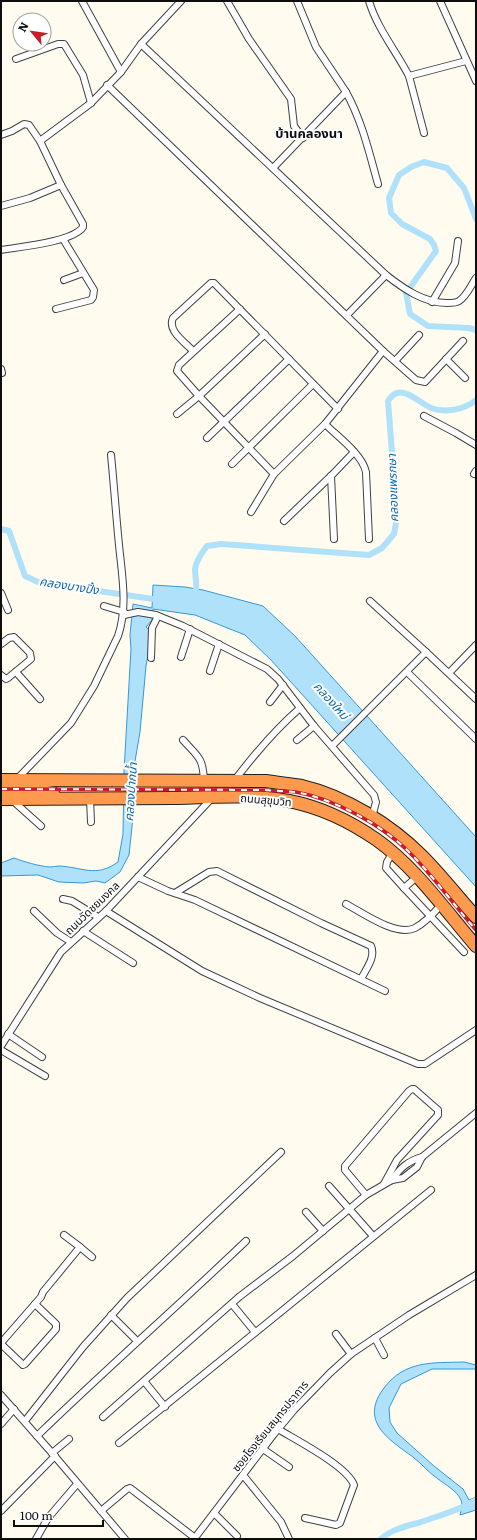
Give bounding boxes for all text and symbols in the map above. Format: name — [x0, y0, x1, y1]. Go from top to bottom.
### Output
north arrow — [12, 12, 52, 52]
text: N — [13, 19, 32, 35]
district label: บ้านคลองนา — [275, 123, 343, 142]
water label: คลองแพรกษา — [382, 453, 402, 522]
water label: คลองบางปิ้ง — [38, 571, 101, 599]
water label: คลองใหม่ — [310, 677, 355, 725]
water label: คลองปากน้ำ — [119, 761, 141, 822]
street label: ถนนสุขุมวิท — [240, 789, 292, 809]
street label: ถนนวัดชยมงคล — [60, 877, 122, 938]
street label: ซอยโรงเรียนสมุทรปราการ — [227, 1376, 311, 1474]
scale bar — [14, 1502, 103, 1528]
text: 100 m — [20, 1506, 53, 1524]

